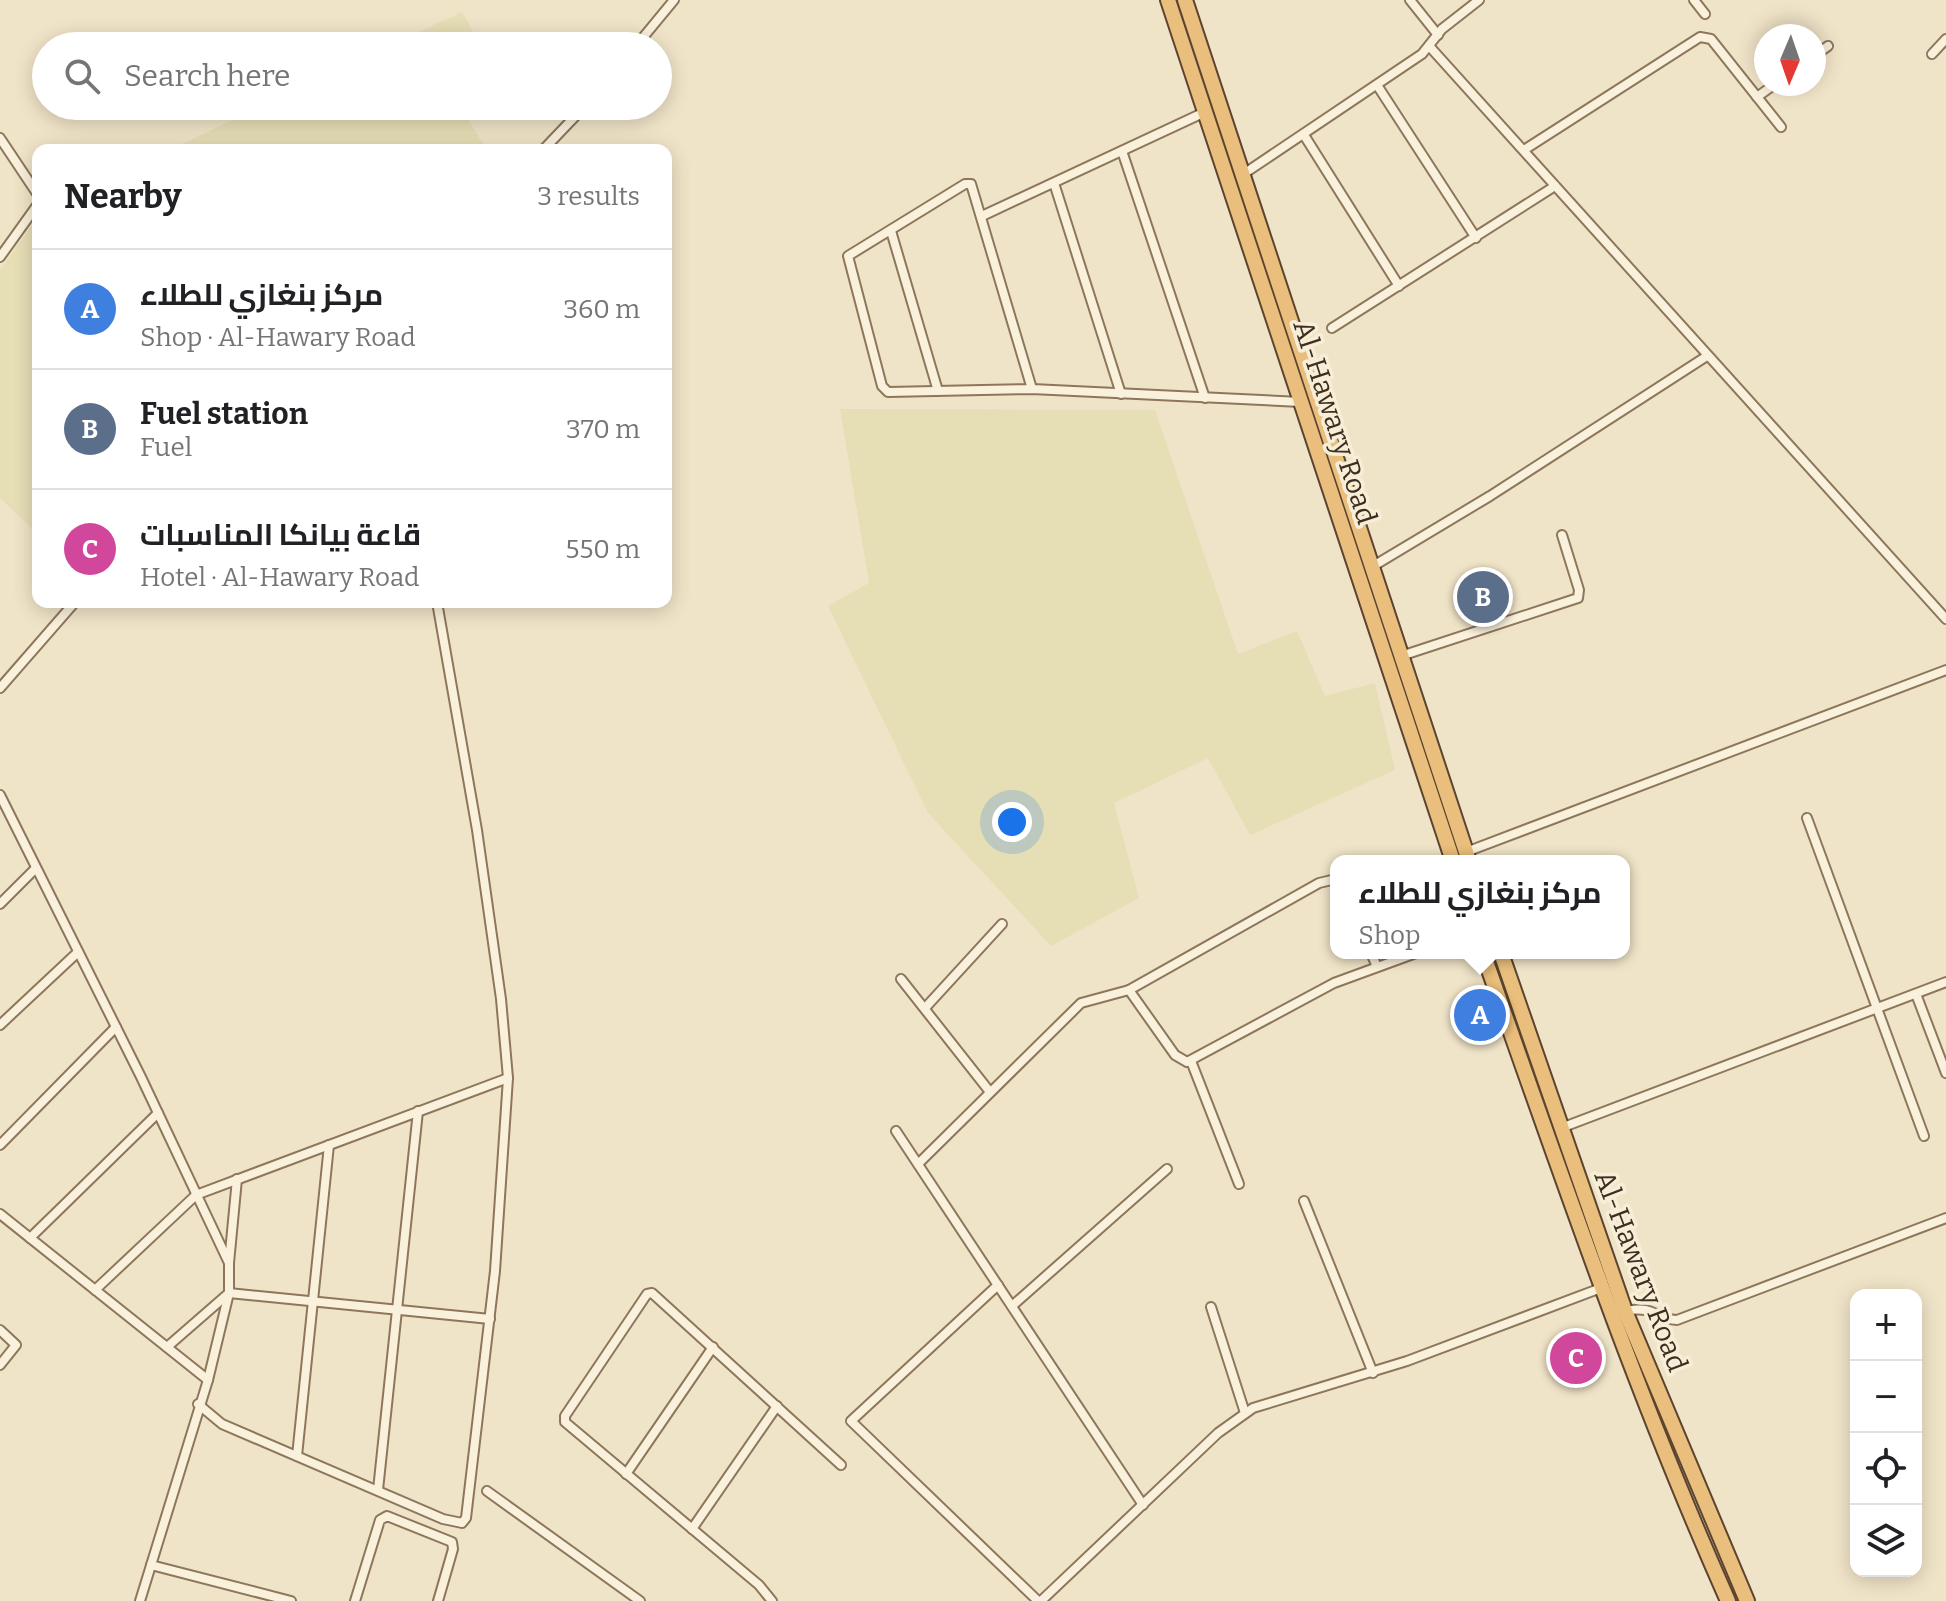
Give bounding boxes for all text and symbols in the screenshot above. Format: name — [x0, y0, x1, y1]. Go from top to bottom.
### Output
north arrow — [1754, 24, 1826, 96]
search box — [32, 32, 672, 120]
icon: search — [60, 54, 104, 98]
text: Search here — [124, 58, 291, 94]
text: Nearby — [64, 176, 182, 217]
text: 3 results — [537, 181, 640, 212]
text: مركز بنغازي للطلاء — [140, 277, 383, 313]
text: A — [81, 294, 99, 325]
text: 360 m — [563, 294, 640, 325]
street label: Al-Hawary Road — [1286, 316, 1384, 528]
text: Shop · Al-Hawary Road — [140, 322, 416, 353]
text: Fuel station — [140, 396, 308, 432]
text: B — [82, 414, 98, 445]
text: 370 m — [566, 414, 640, 445]
text: Fuel — [140, 432, 192, 463]
text: قاعة بيانكا المناسبات — [140, 517, 421, 553]
text: C — [82, 534, 98, 565]
text: 550 m — [566, 534, 640, 565]
text: Hotel · Al-Hawary Road — [140, 562, 420, 593]
pin: B — [1457, 567, 1509, 627]
your location — [992, 802, 1032, 842]
popup — [1330, 855, 1630, 959]
text: مركز بنغازي للطلاء — [1358, 875, 1602, 911]
text: Shop — [1358, 920, 1421, 951]
pin: A — [1454, 985, 1506, 1045]
street label: Al-Hawary Road — [1587, 1166, 1695, 1376]
map controls — [1850, 1289, 1922, 1577]
button: + — [1850, 1289, 1922, 1361]
pin: C — [1550, 1328, 1602, 1388]
button: − — [1850, 1361, 1922, 1433]
button: locate — [1850, 1433, 1922, 1505]
button: layers — [1850, 1505, 1922, 1577]

